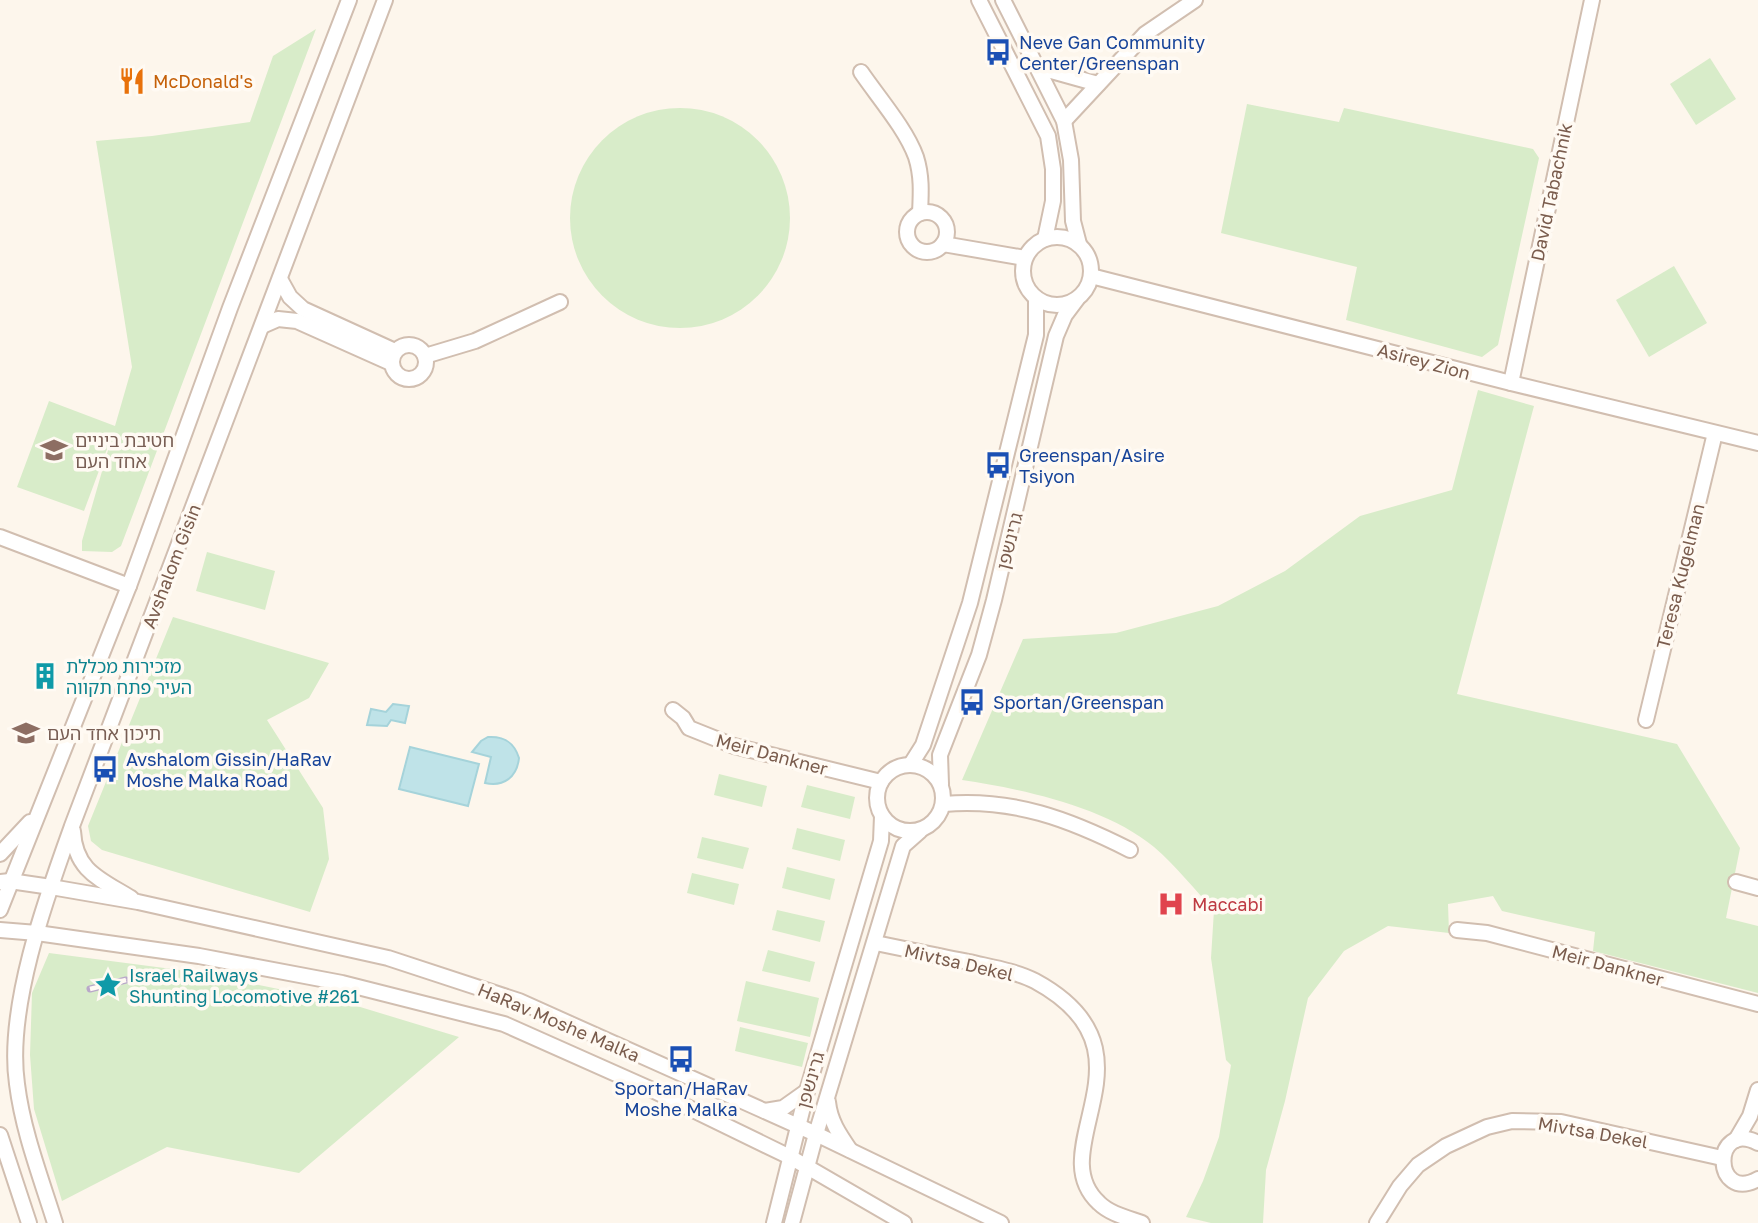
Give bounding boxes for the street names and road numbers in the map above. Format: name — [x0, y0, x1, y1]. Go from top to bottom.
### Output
street label: David Tabachnik — [1526, 121, 1576, 263]
street label: Asirey Zion — [1375, 338, 1473, 384]
street label: Avshalom Gisin — [137, 501, 205, 631]
street label: Teresa Kugelman — [1651, 501, 1709, 651]
street label: גרינשפן — [991, 510, 1027, 572]
street label: Meir Dankner — [714, 729, 830, 779]
street label: Mivtsa Dekel — [902, 939, 1016, 985]
street label: Meir Dankner — [1550, 940, 1666, 990]
street label: HaRav Moshe Malka — [475, 978, 643, 1066]
street label: גרינשפן — [791, 1049, 829, 1111]
street label: Mivtsa Dekel — [1536, 1111, 1650, 1153]

